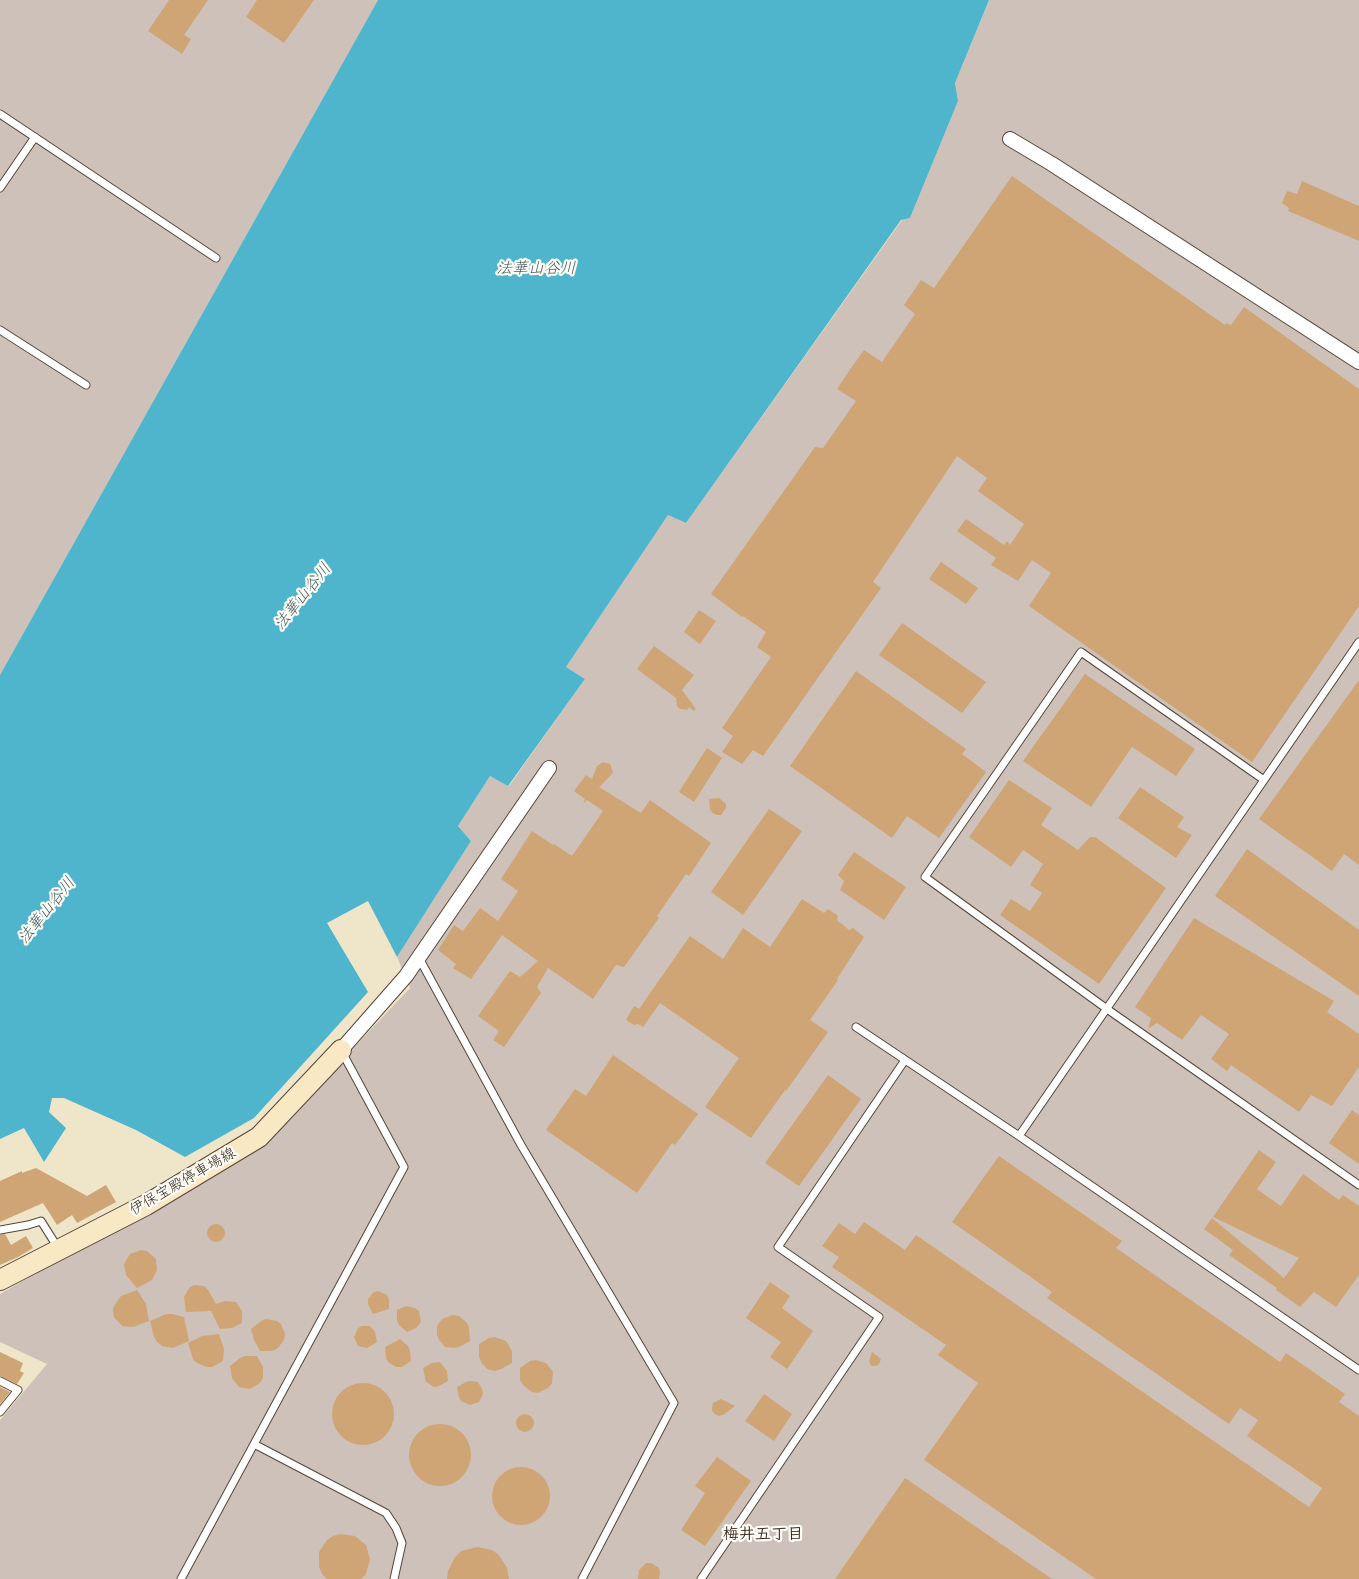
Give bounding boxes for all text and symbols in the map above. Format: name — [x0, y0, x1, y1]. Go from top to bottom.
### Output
water label: 法華山谷川 — [496, 259, 576, 279]
water label: 法華山谷川 — [270, 560, 336, 634]
water label: 法華山谷川 — [14, 874, 80, 948]
street label: 伊保宝殿停車場線 — [127, 1144, 239, 1220]
district label: 梅井五丁目 — [723, 1525, 803, 1545]

